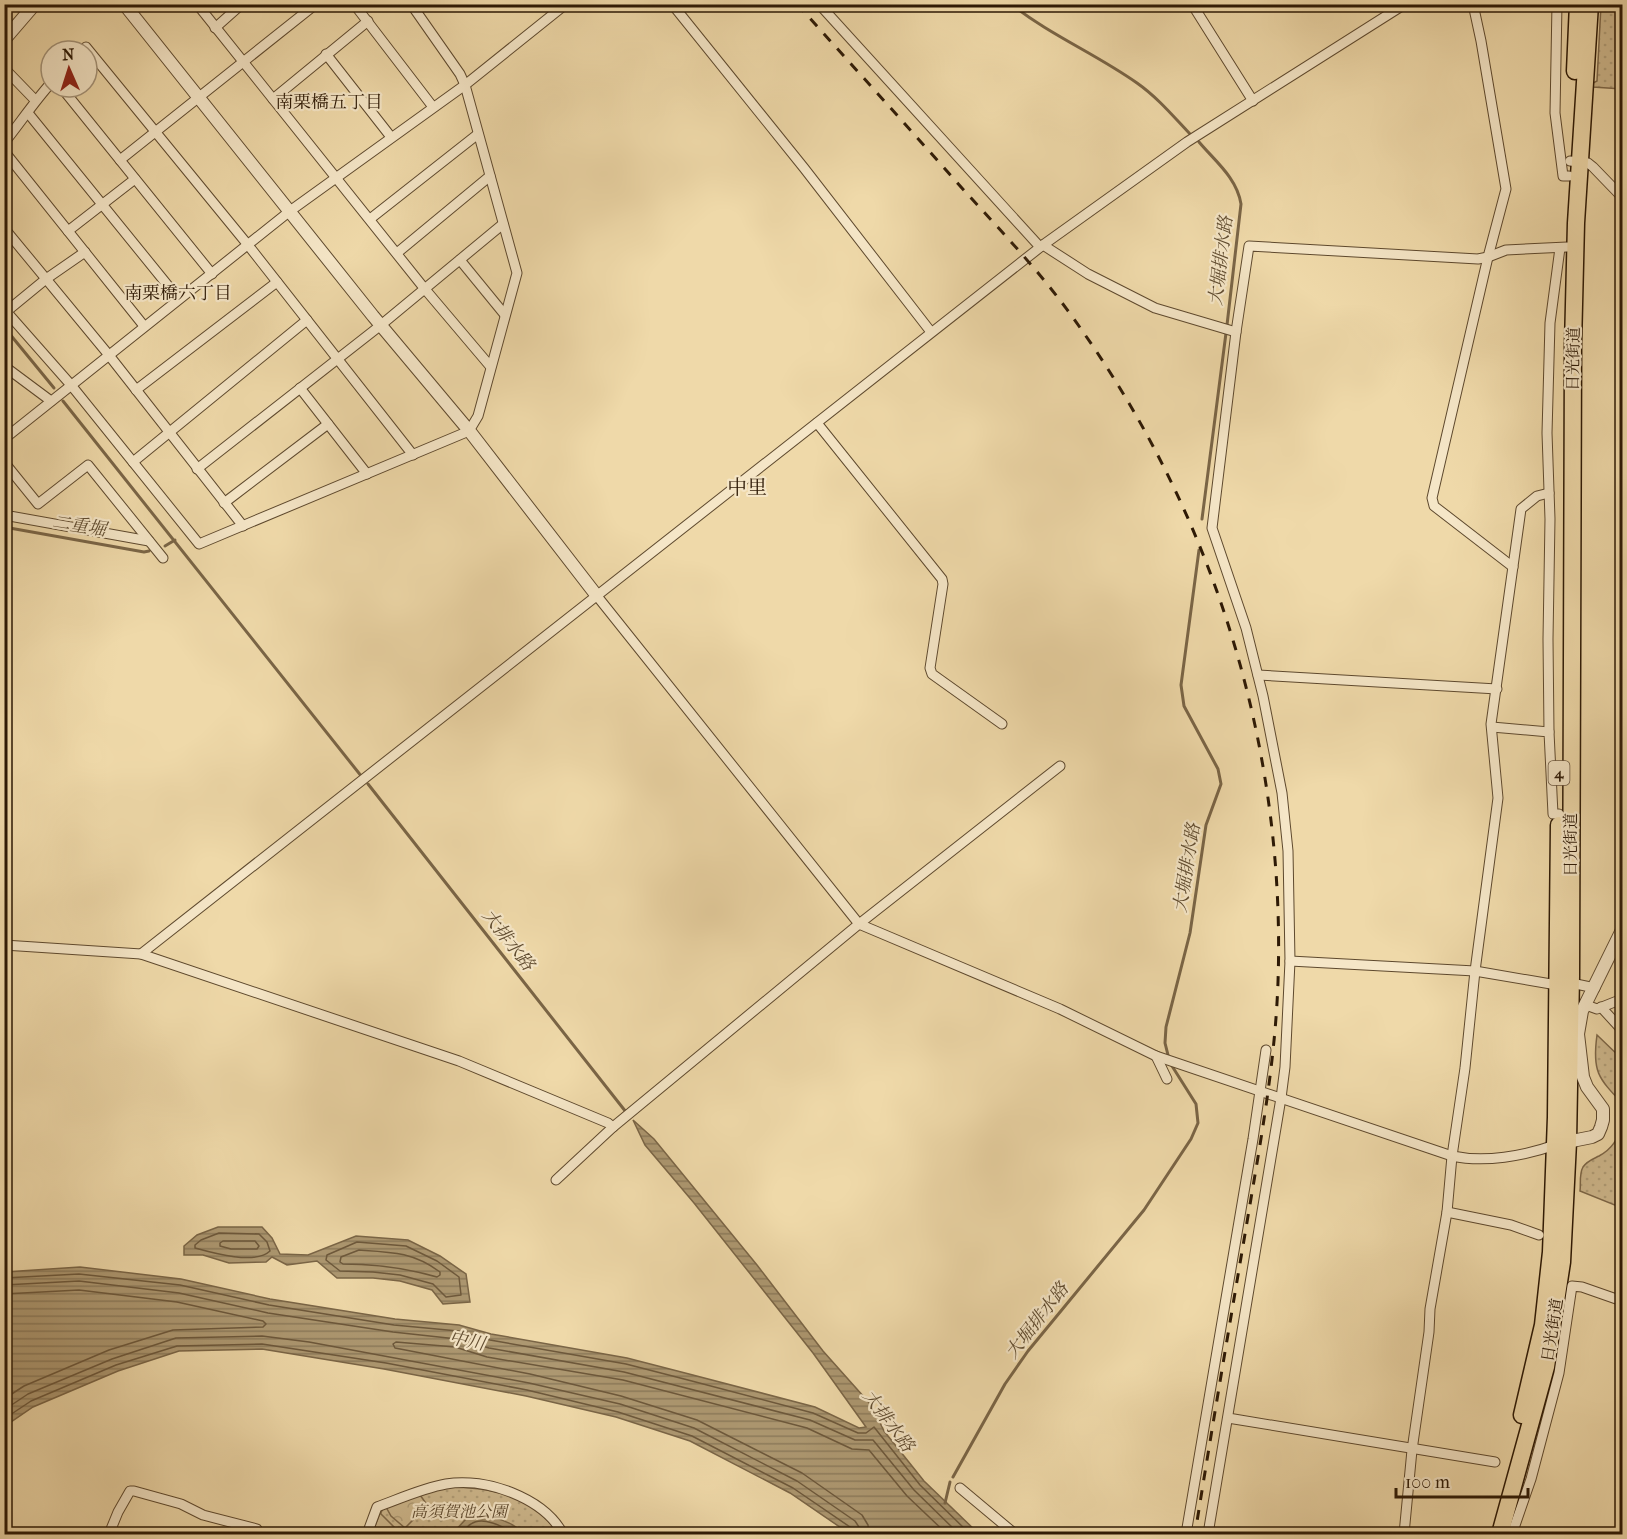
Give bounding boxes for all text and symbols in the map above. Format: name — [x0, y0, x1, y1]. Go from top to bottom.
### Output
north arrow — [39, 39, 99, 99]
text: N — [62, 45, 76, 64]
district label: 南栗橋五丁目 — [275, 92, 383, 113]
water label: 大堀排水路 — [1205, 213, 1237, 307]
district label: 南栗橋六丁目 — [124, 283, 232, 304]
street label: 日光街道 — [1563, 327, 1583, 391]
district label: 中里 — [727, 476, 767, 499]
water label: 二重堀 — [51, 511, 110, 541]
road number: 4 — [1548, 761, 1570, 785]
street label: 日光街道 — [1561, 813, 1580, 877]
water label: 大堀排水路 — [1170, 820, 1205, 914]
water label: 大排水路 — [478, 905, 540, 976]
water label: 大堀排水路 — [1001, 1277, 1074, 1363]
street label: 日光街道 — [1538, 1297, 1566, 1363]
water label: 中川 — [447, 1327, 489, 1355]
water label: 大排水路 — [858, 1386, 919, 1458]
scale bar — [1396, 1461, 1528, 1499]
text: 100 m — [1405, 1472, 1450, 1493]
park label: 高須賀池公園 — [411, 1502, 510, 1521]

